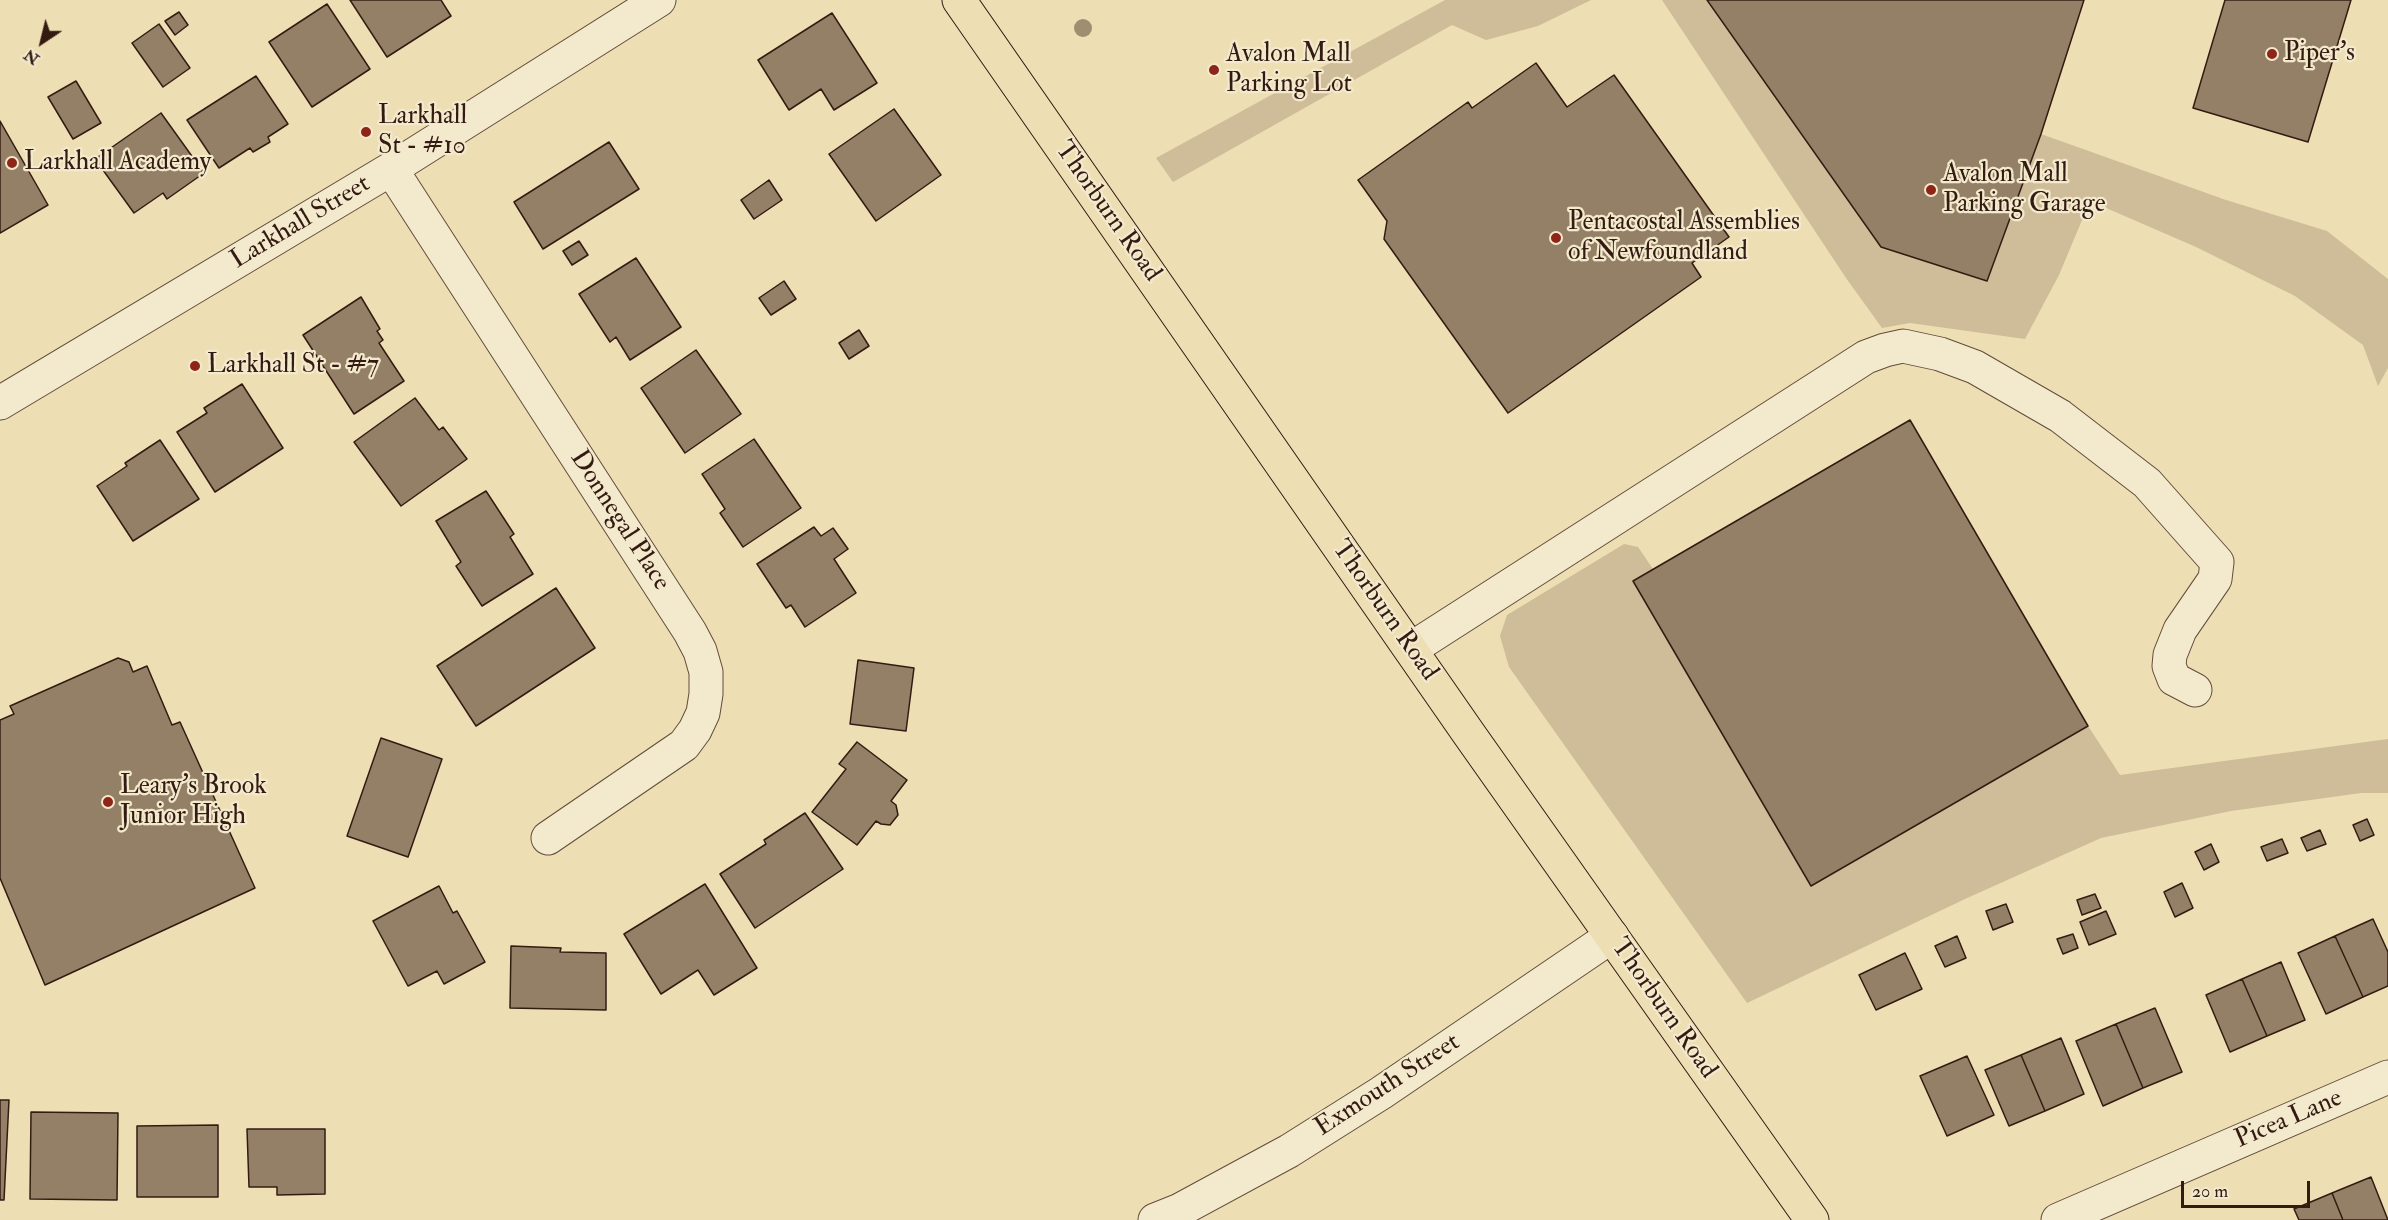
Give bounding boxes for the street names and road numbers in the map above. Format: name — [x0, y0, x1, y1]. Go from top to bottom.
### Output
street label: Thorburn Road — [1047, 136, 1167, 288]
street label: Larkhall Street — [226, 169, 376, 277]
street label: Donnegal Place — [562, 445, 676, 597]
street label: Thorburn Road — [1324, 535, 1444, 687]
street label: Thorburn Road — [1603, 933, 1723, 1085]
street label: Exmouth Street — [1310, 1028, 1466, 1144]
street label: Picea Lane — [2231, 1084, 2347, 1156]

